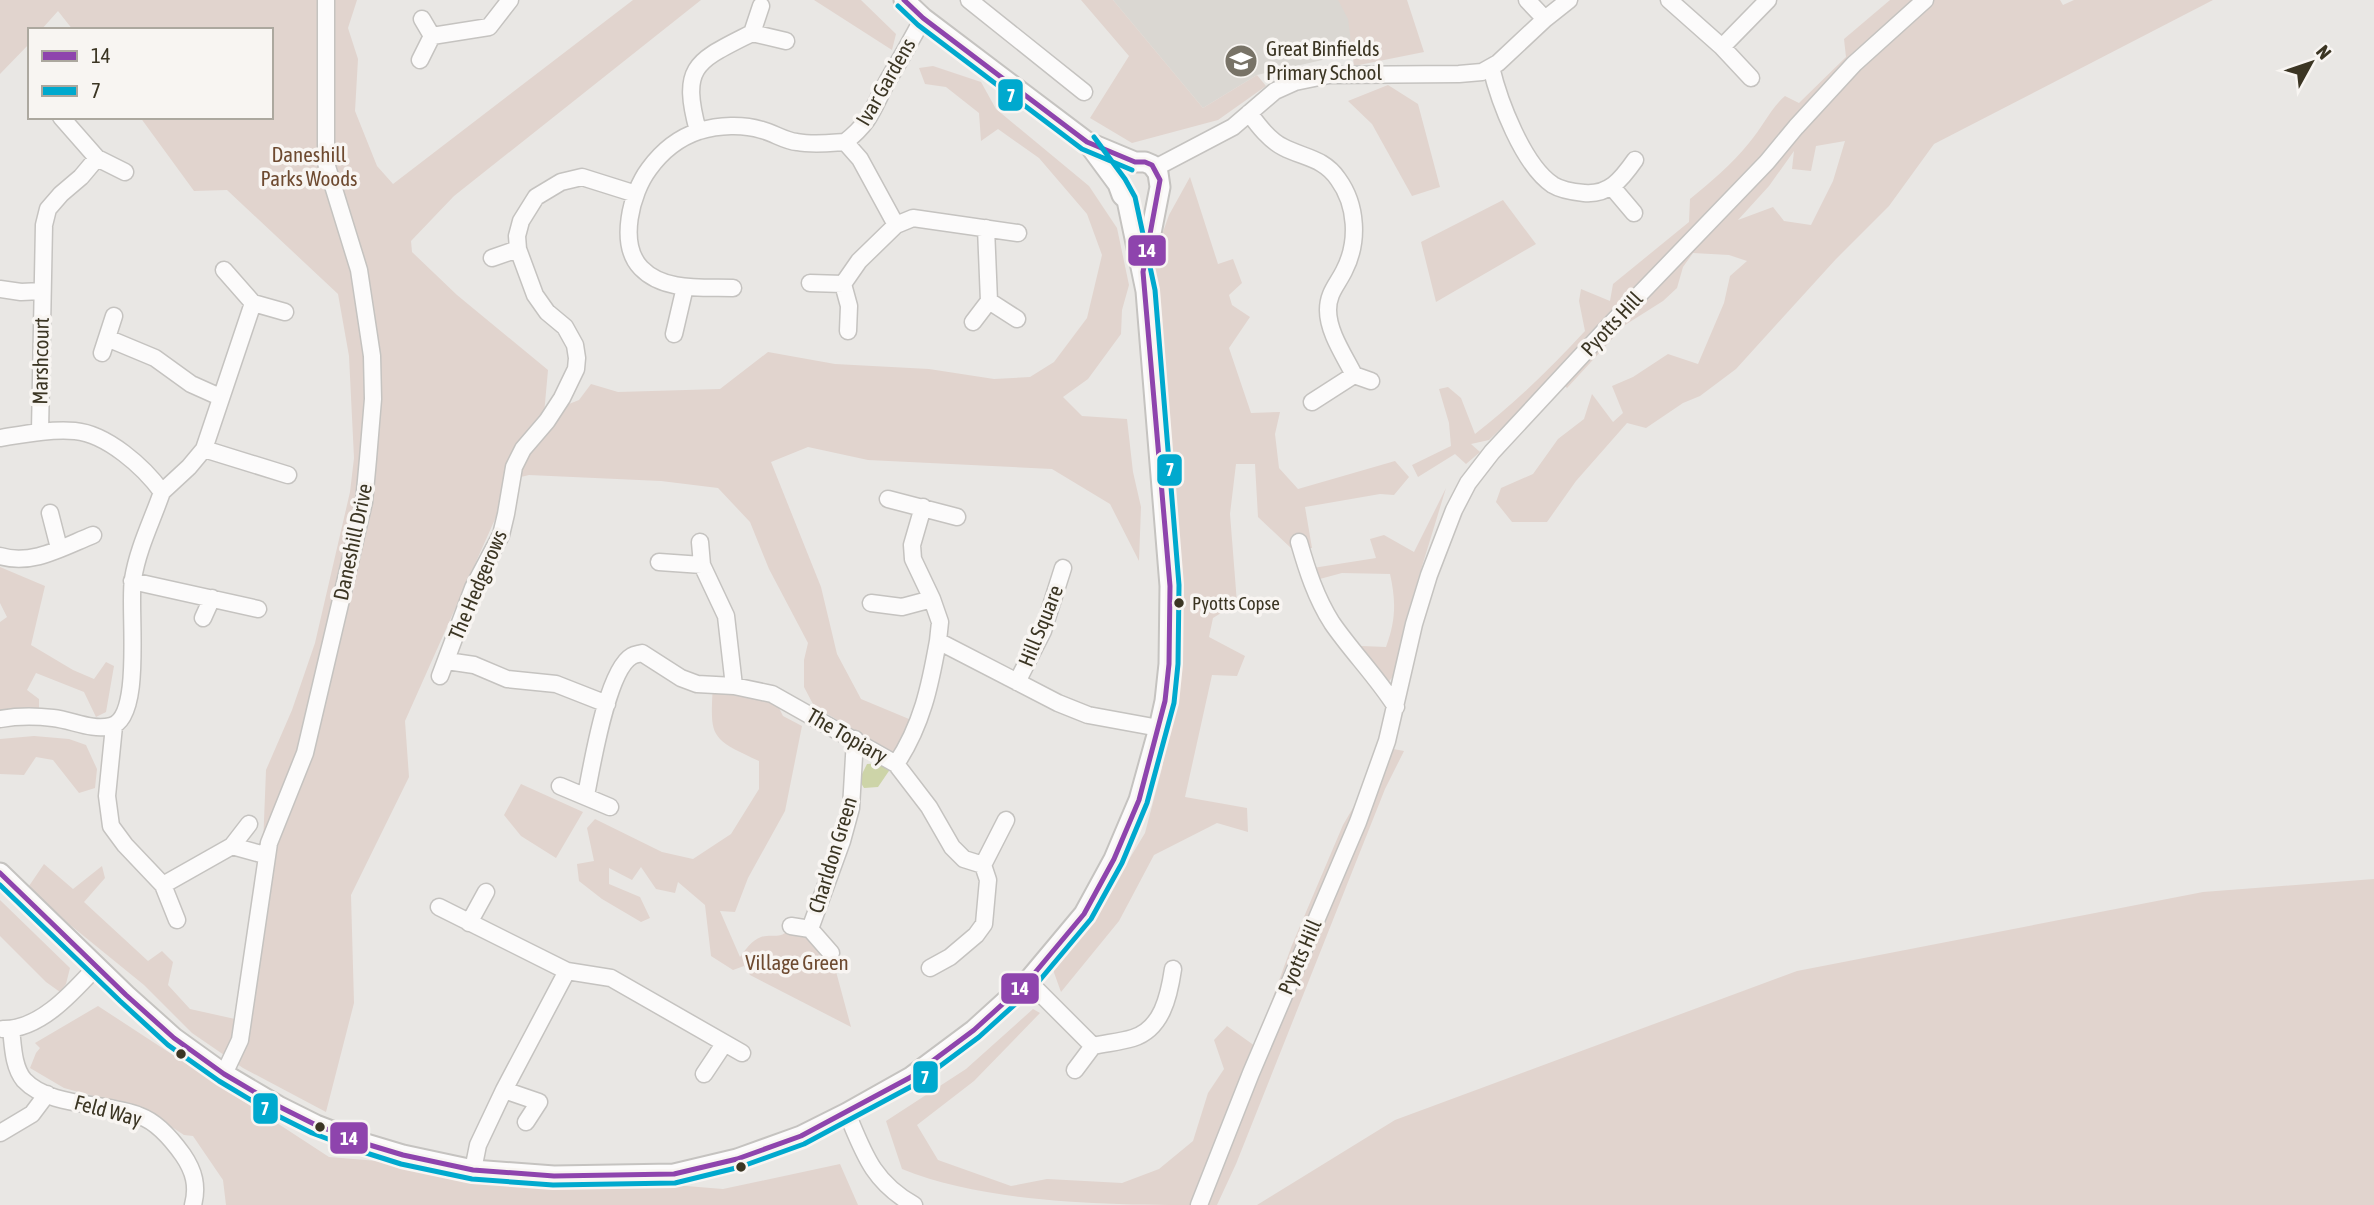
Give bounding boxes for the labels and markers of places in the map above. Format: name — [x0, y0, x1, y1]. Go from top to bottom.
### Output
place label: Great Binfields Primary School — [1266, 36, 1382, 84]
school or university icon: Great Binfields Primary School — [1222, 42, 1260, 80]
place label: Pyotts Copse — [1192, 592, 1280, 614]
marker: Pyotts Copse — [1172, 596, 1186, 610]
unlabelled marker — [174, 1047, 188, 1061]
unlabelled marker — [313, 1120, 327, 1134]
unlabelled marker — [734, 1160, 748, 1174]

